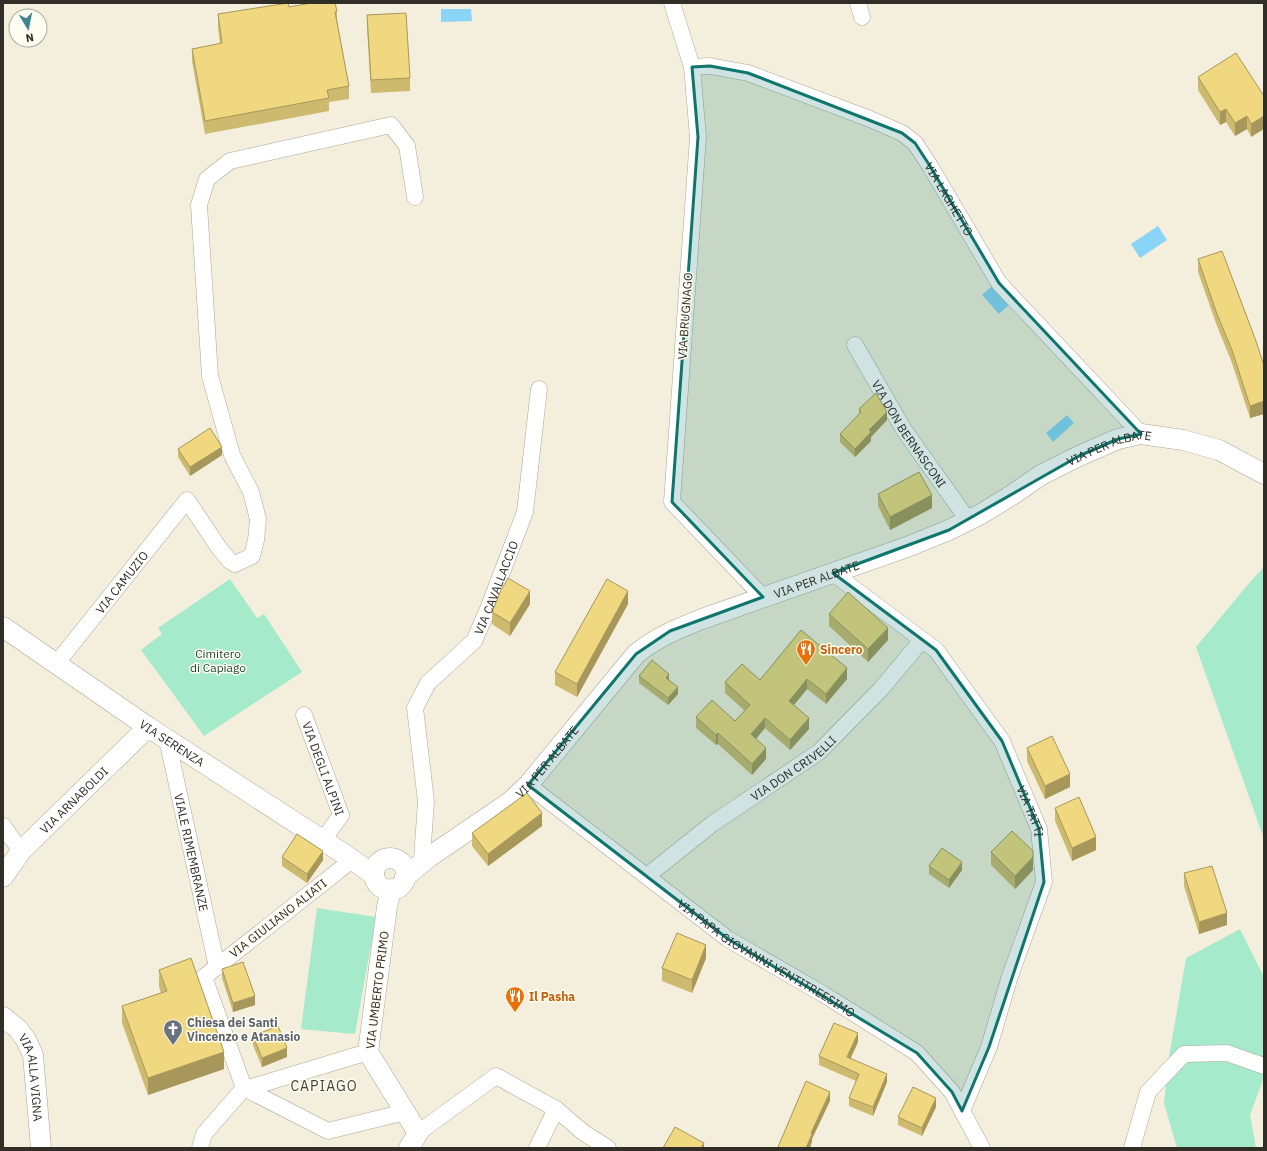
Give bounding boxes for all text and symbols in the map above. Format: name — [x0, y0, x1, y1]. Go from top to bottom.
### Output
north arrow — [8, 8, 48, 48]
text: N — [25, 30, 35, 45]
street label: VIA LAGHETTO — [922, 160, 977, 238]
street label: VIA BRUGNAGO — [674, 272, 696, 360]
street label: VIA DON BERNASCONI — [869, 377, 950, 490]
street label: VIA PER ALBATE — [1064, 426, 1153, 469]
street label: VIA CAVALLACCIO — [470, 538, 521, 637]
street label: VIA CAMUZIO — [92, 548, 151, 616]
street label: VIA PER ALBATE — [772, 557, 861, 601]
restaurant icon: Sincero — [795, 638, 817, 666]
place label: Sincero — [820, 642, 863, 657]
park label: Cimitero di Capiago — [190, 646, 246, 675]
street label: VIA SERENZA — [137, 716, 208, 769]
street label: VIA DEGLI ALPINI — [300, 719, 348, 818]
street label: VIA PER ALBATE — [512, 722, 581, 801]
street label: VIA DON CRIVELLI — [748, 732, 839, 803]
street label: VIA ARNABOLDI — [36, 763, 111, 836]
street label: VIA TATTI — [1014, 783, 1047, 838]
street label: VIALE RIMEMBRANZE — [172, 792, 212, 913]
street label: VIA GIULIANO ALIATI — [226, 875, 330, 961]
street label: VIA PAPA GIOVANNI VENTITREESIMO — [675, 896, 858, 1020]
street label: VIA UMBERTO PRIMO — [362, 930, 392, 1050]
restaurant icon: Il Pasha — [504, 985, 526, 1013]
place label: Il Pasha — [529, 989, 575, 1004]
place label: Chiesa dei Santi Vincenzo e Atanasio — [187, 1015, 301, 1044]
church icon: Chiesa dei Santi Vincenzo e Atanasio — [162, 1018, 184, 1046]
street label: VIA ALLA VIGNA — [16, 1030, 46, 1122]
district label: CAPIAGO — [290, 1077, 358, 1095]

